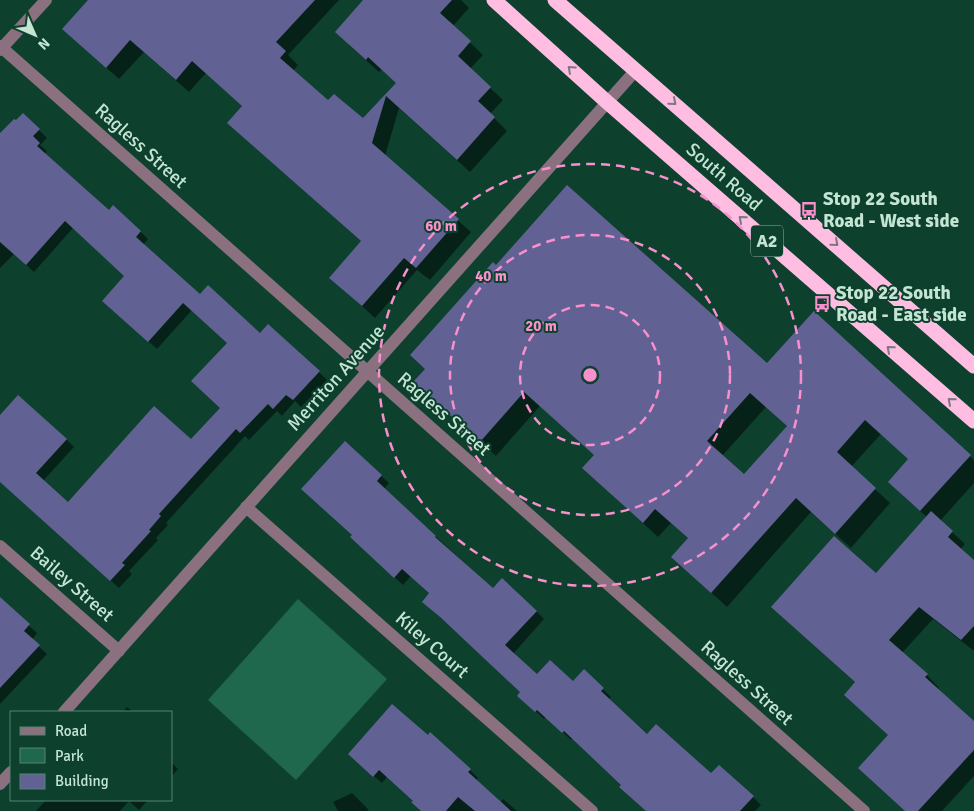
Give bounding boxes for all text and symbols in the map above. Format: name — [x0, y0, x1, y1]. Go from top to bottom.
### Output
north arrow — [10, 10, 60, 60]
text: N — [34, 34, 53, 53]
one-way arrow — [568, 66, 577, 75]
one-way arrow — [667, 96, 676, 105]
street label: Ragless Street — [90, 98, 192, 194]
street label: South Road — [681, 138, 767, 216]
place label: Stop 22 South Road - West side — [823, 187, 959, 233]
bus stop icon: Stop 22 South Road - West side — [799, 200, 819, 220]
one-way arrow — [738, 216, 747, 225]
text: 60 m — [425, 217, 457, 235]
road number: A2 — [751, 226, 783, 256]
one-way arrow — [829, 238, 838, 247]
text: 40 m — [475, 267, 507, 285]
place label: Stop 22 South Road - East side — [836, 281, 967, 327]
bus stop icon: Stop 22 South Road - East side — [812, 294, 832, 314]
text: 20 m — [525, 317, 557, 335]
street label: Merriton Avenue — [282, 320, 390, 436]
one-way arrow — [887, 345, 896, 354]
centre of rings — [581, 366, 599, 384]
street label: Ragless Street — [392, 367, 496, 461]
one-way arrow — [947, 398, 956, 407]
street label: Bailey Street — [25, 541, 119, 627]
street label: Kiley Court — [390, 606, 474, 684]
street label: Ragless Street — [696, 635, 798, 731]
legend — [10, 711, 172, 801]
text: Road — [55, 722, 87, 740]
text: Park — [55, 747, 84, 765]
text: Building — [55, 772, 109, 790]

